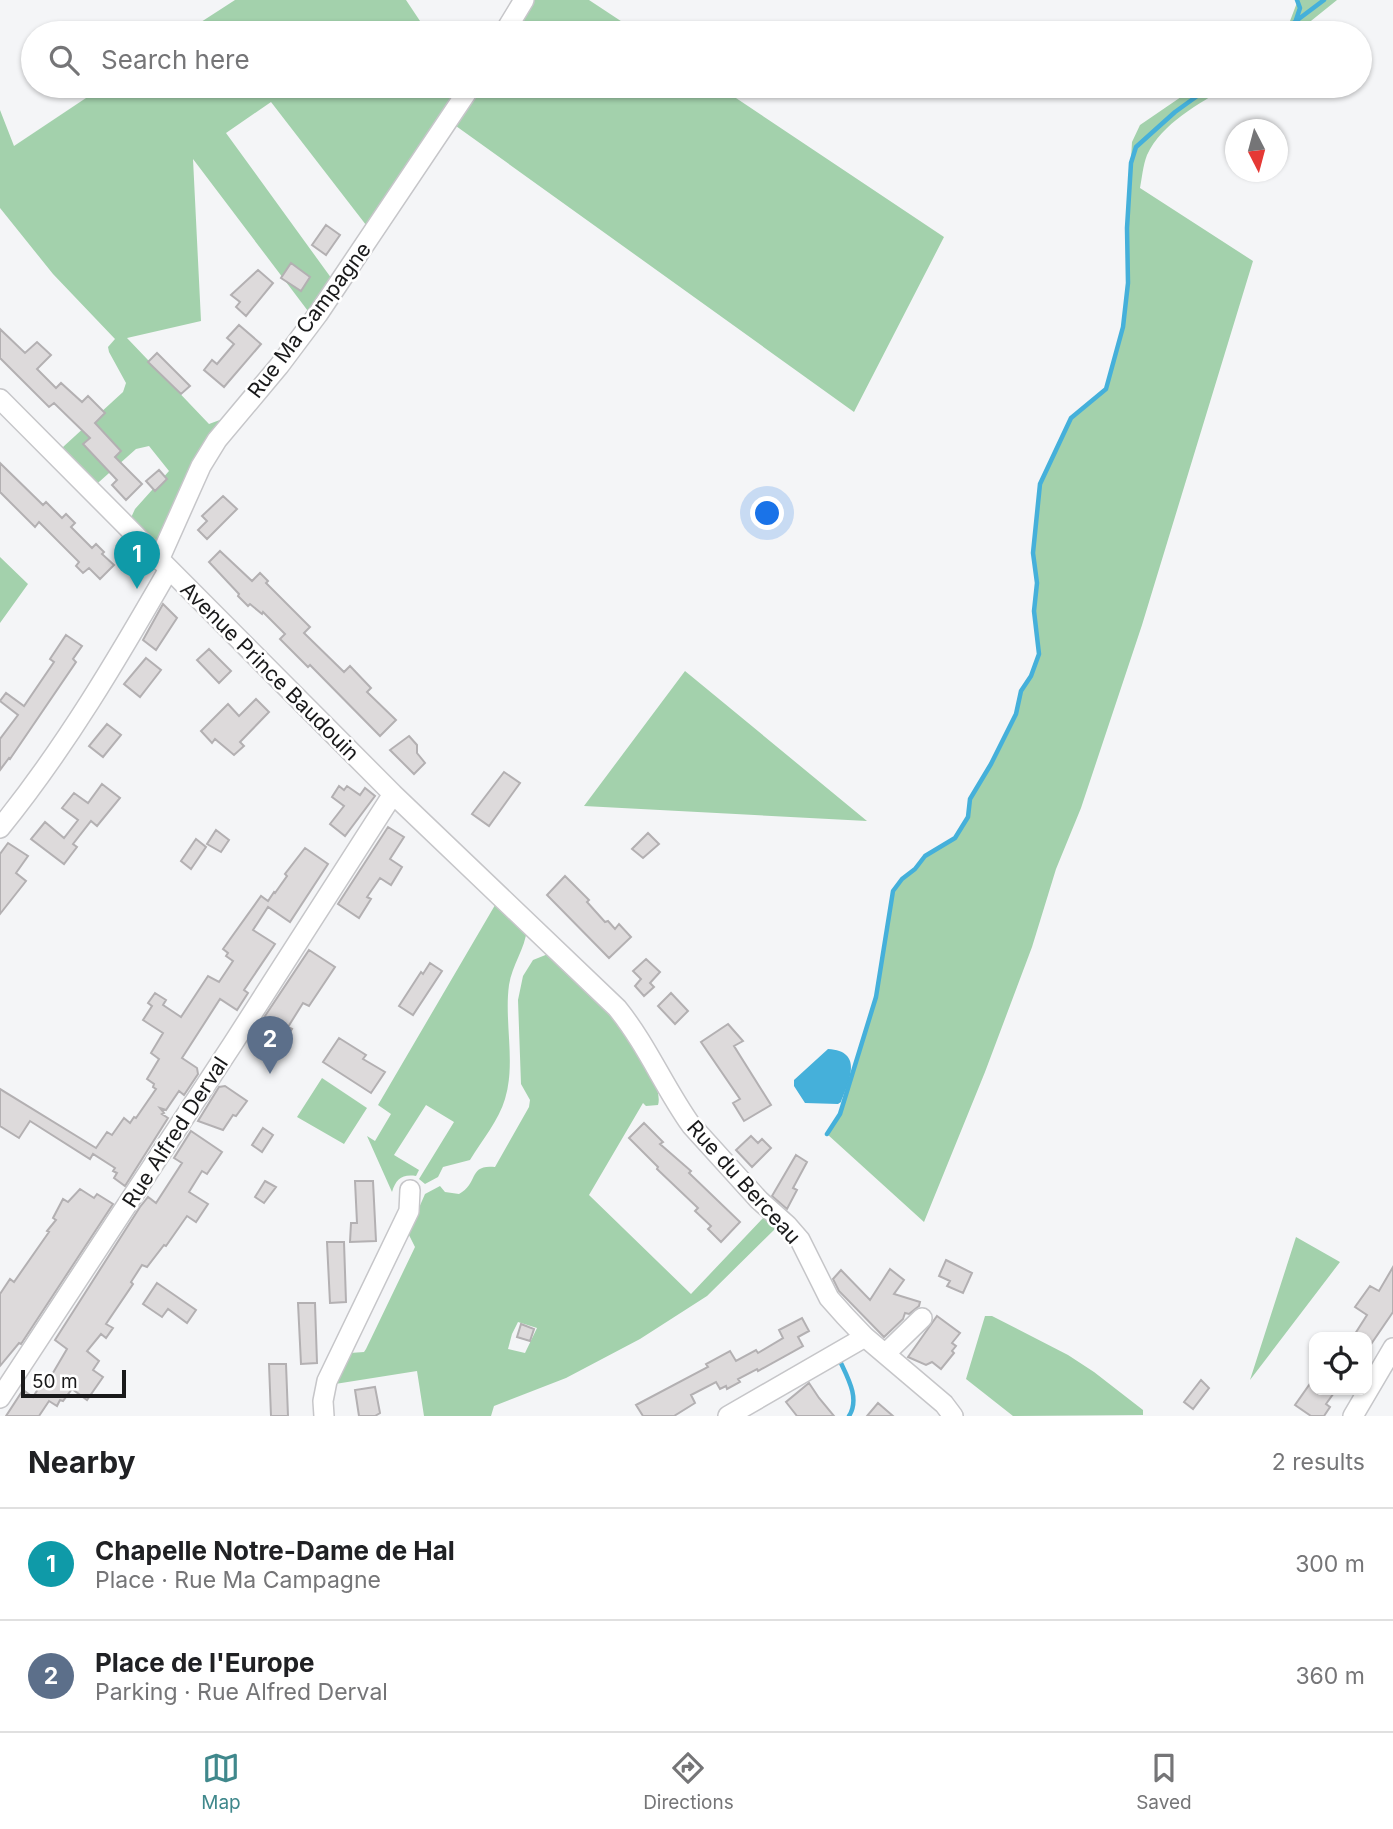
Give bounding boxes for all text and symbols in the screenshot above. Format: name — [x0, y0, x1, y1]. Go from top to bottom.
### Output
search box — [21, 21, 1372, 98]
icon: search — [45, 41, 83, 79]
text: Search here — [101, 44, 250, 75]
north arrow — [1225, 119, 1288, 182]
street label: Rue Ma Campagne — [242, 237, 376, 403]
your location — [750, 496, 784, 530]
pin: 1 — [114, 531, 160, 589]
street label: Avenue Prince Baudouin — [176, 577, 364, 765]
pin: 2 — [247, 1016, 293, 1074]
street label: Rue Alfred Derval — [117, 1052, 233, 1212]
street label: Rue du Berceau — [682, 1115, 806, 1249]
map controls — [1309, 1332, 1372, 1395]
button: locate — [1309, 1332, 1372, 1395]
scale bar — [21, 1367, 126, 1399]
text: 50 m — [32, 1370, 78, 1393]
text: Nearby — [28, 1444, 136, 1480]
text: 2 results — [1272, 1448, 1365, 1476]
text: Chapelle Notre-Dame de Hal — [95, 1535, 455, 1566]
text: 1 — [46, 1550, 56, 1578]
text: 300 m — [1295, 1550, 1365, 1578]
text: Place · Rue Ma Campagne — [95, 1566, 381, 1594]
text: Place de l'Europe — [95, 1647, 315, 1678]
text: 2 — [44, 1662, 58, 1690]
text: 360 m — [1295, 1662, 1365, 1690]
text: Parking · Rue Alfred Derval — [95, 1678, 388, 1706]
tab: Map — [201, 1749, 241, 1814]
tab: Directions — [643, 1749, 734, 1814]
tab: Saved — [1136, 1749, 1192, 1814]

